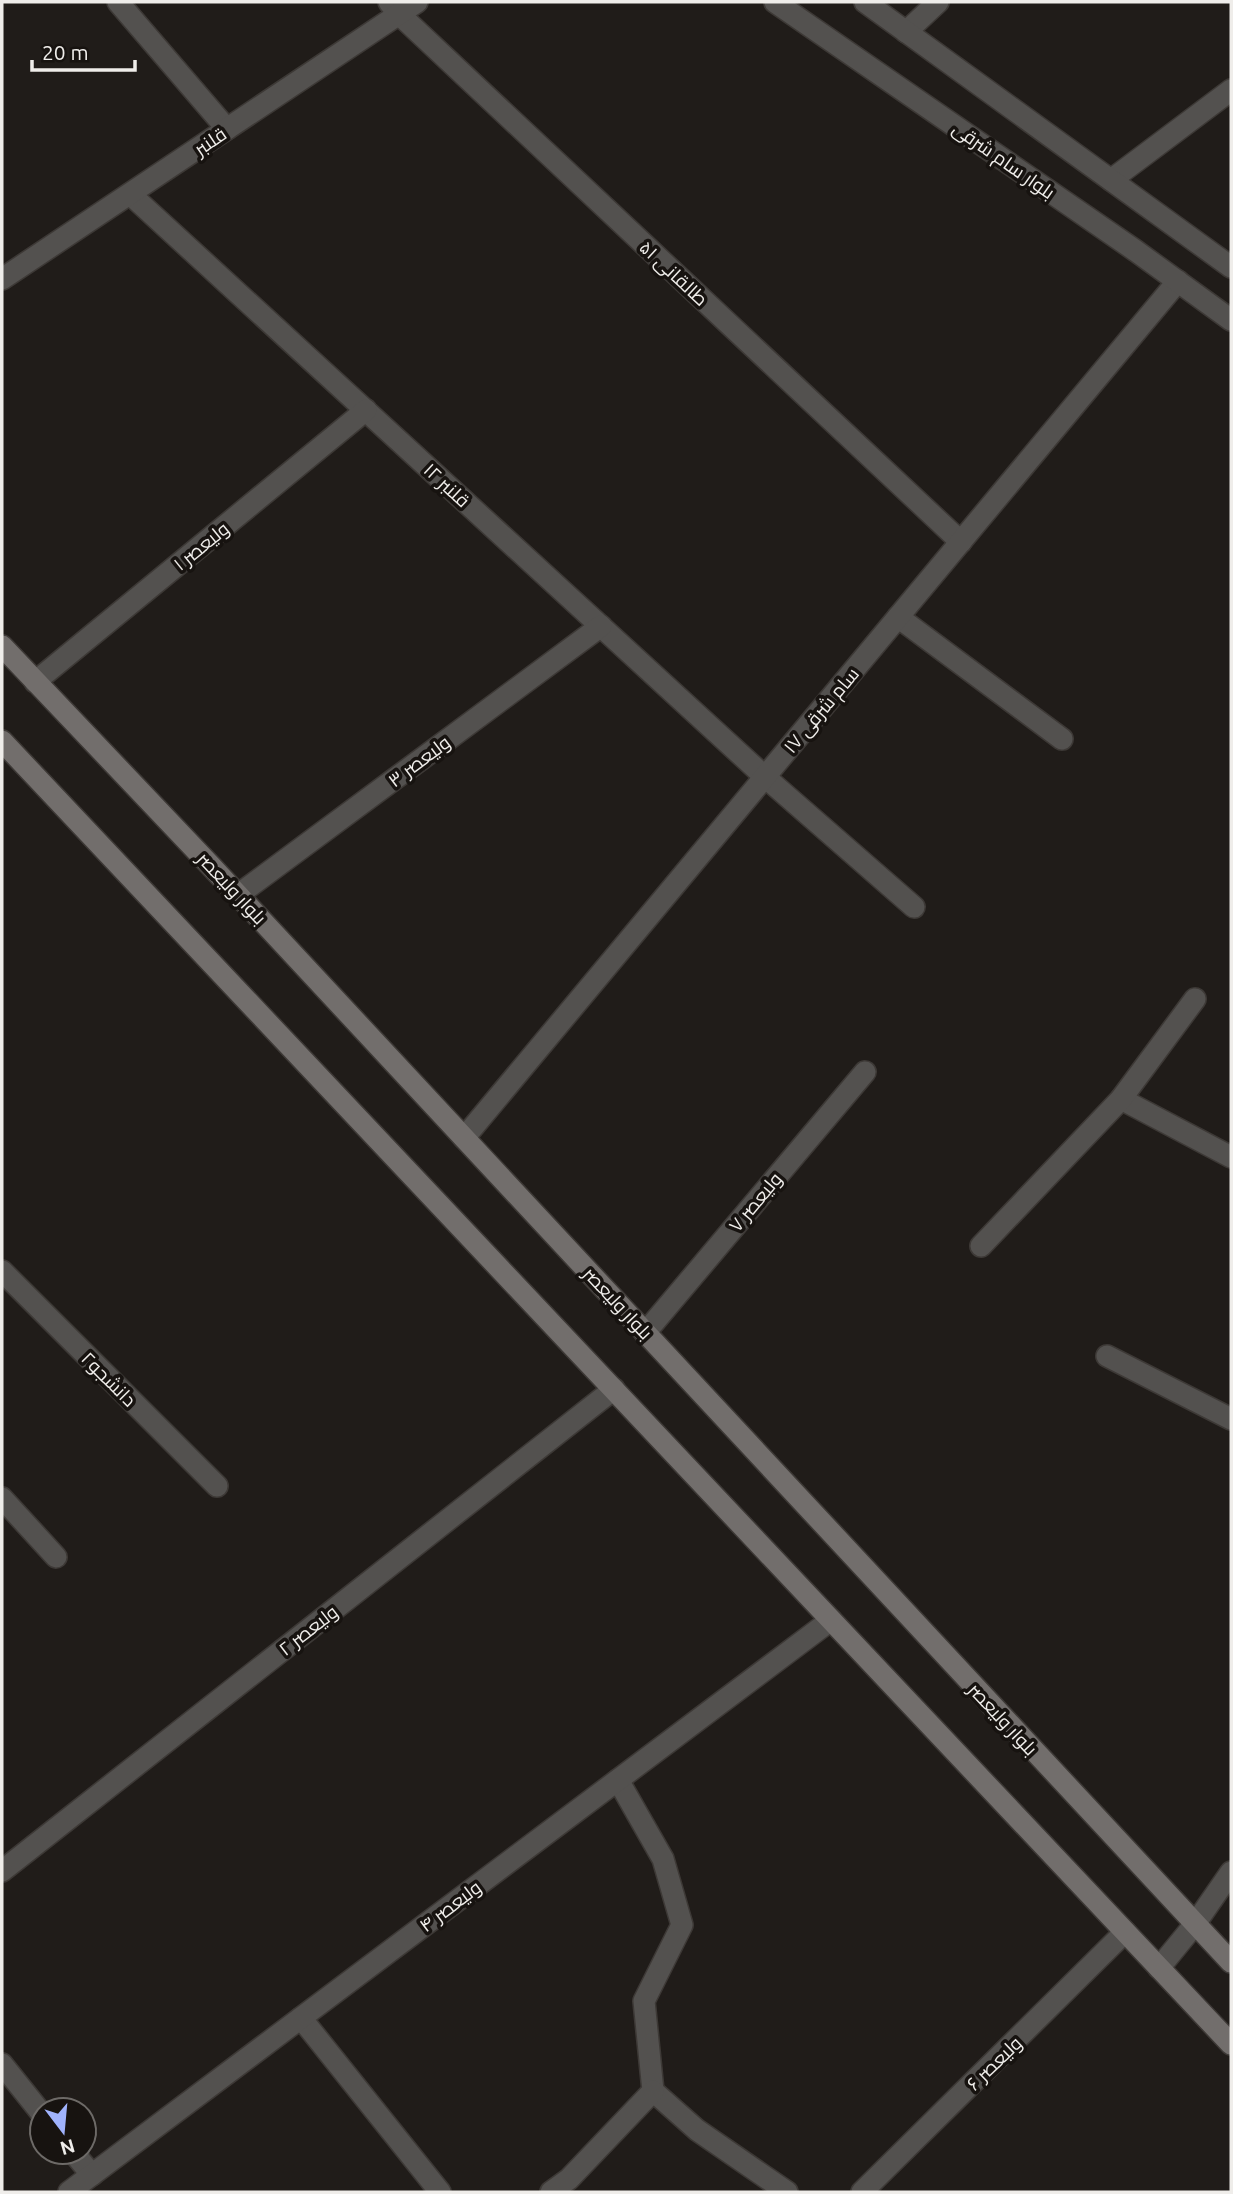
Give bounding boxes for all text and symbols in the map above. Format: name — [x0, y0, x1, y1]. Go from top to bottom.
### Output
scale bar — [32, 28, 135, 72]
text: 20 m — [42, 40, 89, 64]
street label: بلوار سام شرقی — [947, 117, 1059, 206]
street label: قلنبر — [189, 122, 231, 161]
street label: طالقانی ۵۱ — [635, 236, 713, 311]
street label: قلنبر ۱۲ — [419, 458, 474, 512]
street label: ولیعصر ۱ — [169, 517, 234, 576]
street label: سام شرقی ۱۷ — [779, 663, 866, 759]
street label: ولیعصر ۳ — [384, 731, 455, 792]
street label: بلوار ولیعصر — [192, 847, 271, 929]
street label: ولیعصر ۷ — [724, 1168, 787, 1237]
street label: بلوار ولیعصر — [578, 1262, 657, 1344]
street label: دانشجو۲ — [76, 1347, 141, 1412]
street label: ولیعصر ۲ — [274, 1600, 343, 1661]
street label: بلوار ولیعصر — [963, 1678, 1042, 1760]
street label: ولیعصر ۴ — [415, 1876, 486, 1937]
street label: ولیعصر ۶ — [962, 2031, 1027, 2095]
north arrow — [28, 2096, 98, 2166]
text: N — [58, 2135, 78, 2160]

